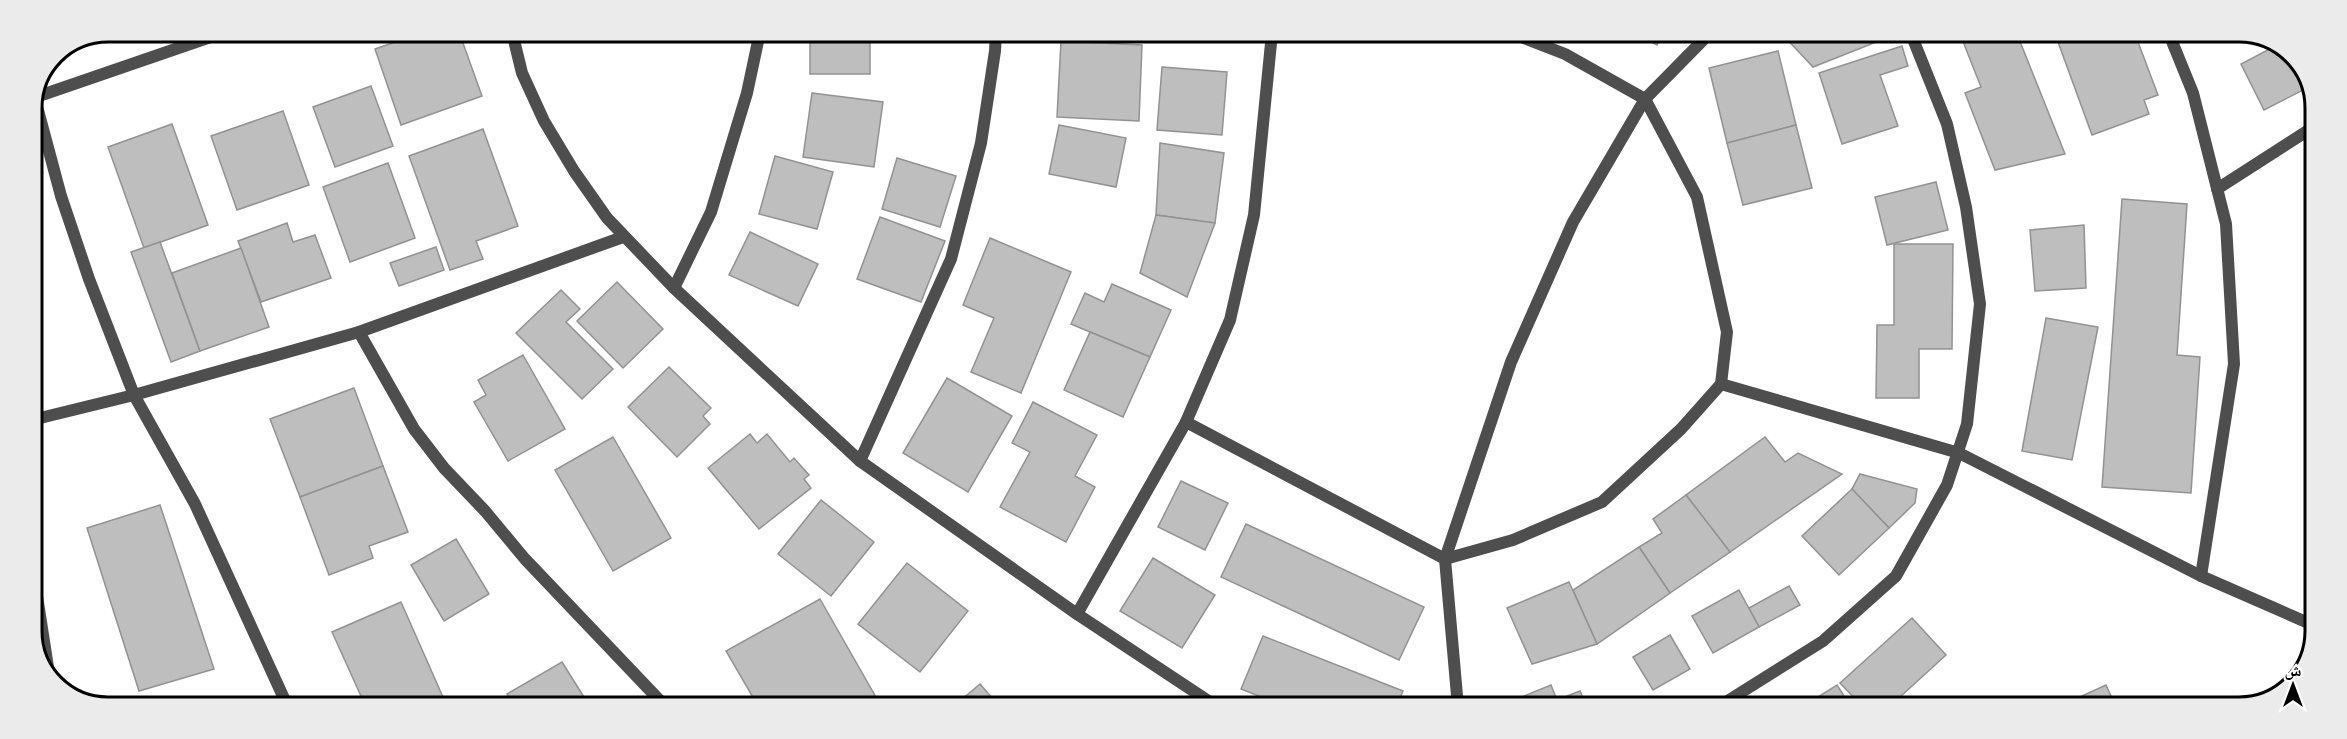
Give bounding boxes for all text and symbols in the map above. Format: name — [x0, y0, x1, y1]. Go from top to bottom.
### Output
north arrow — [2263, 655, 2323, 715]
text: ش — [2285, 660, 2302, 680]

